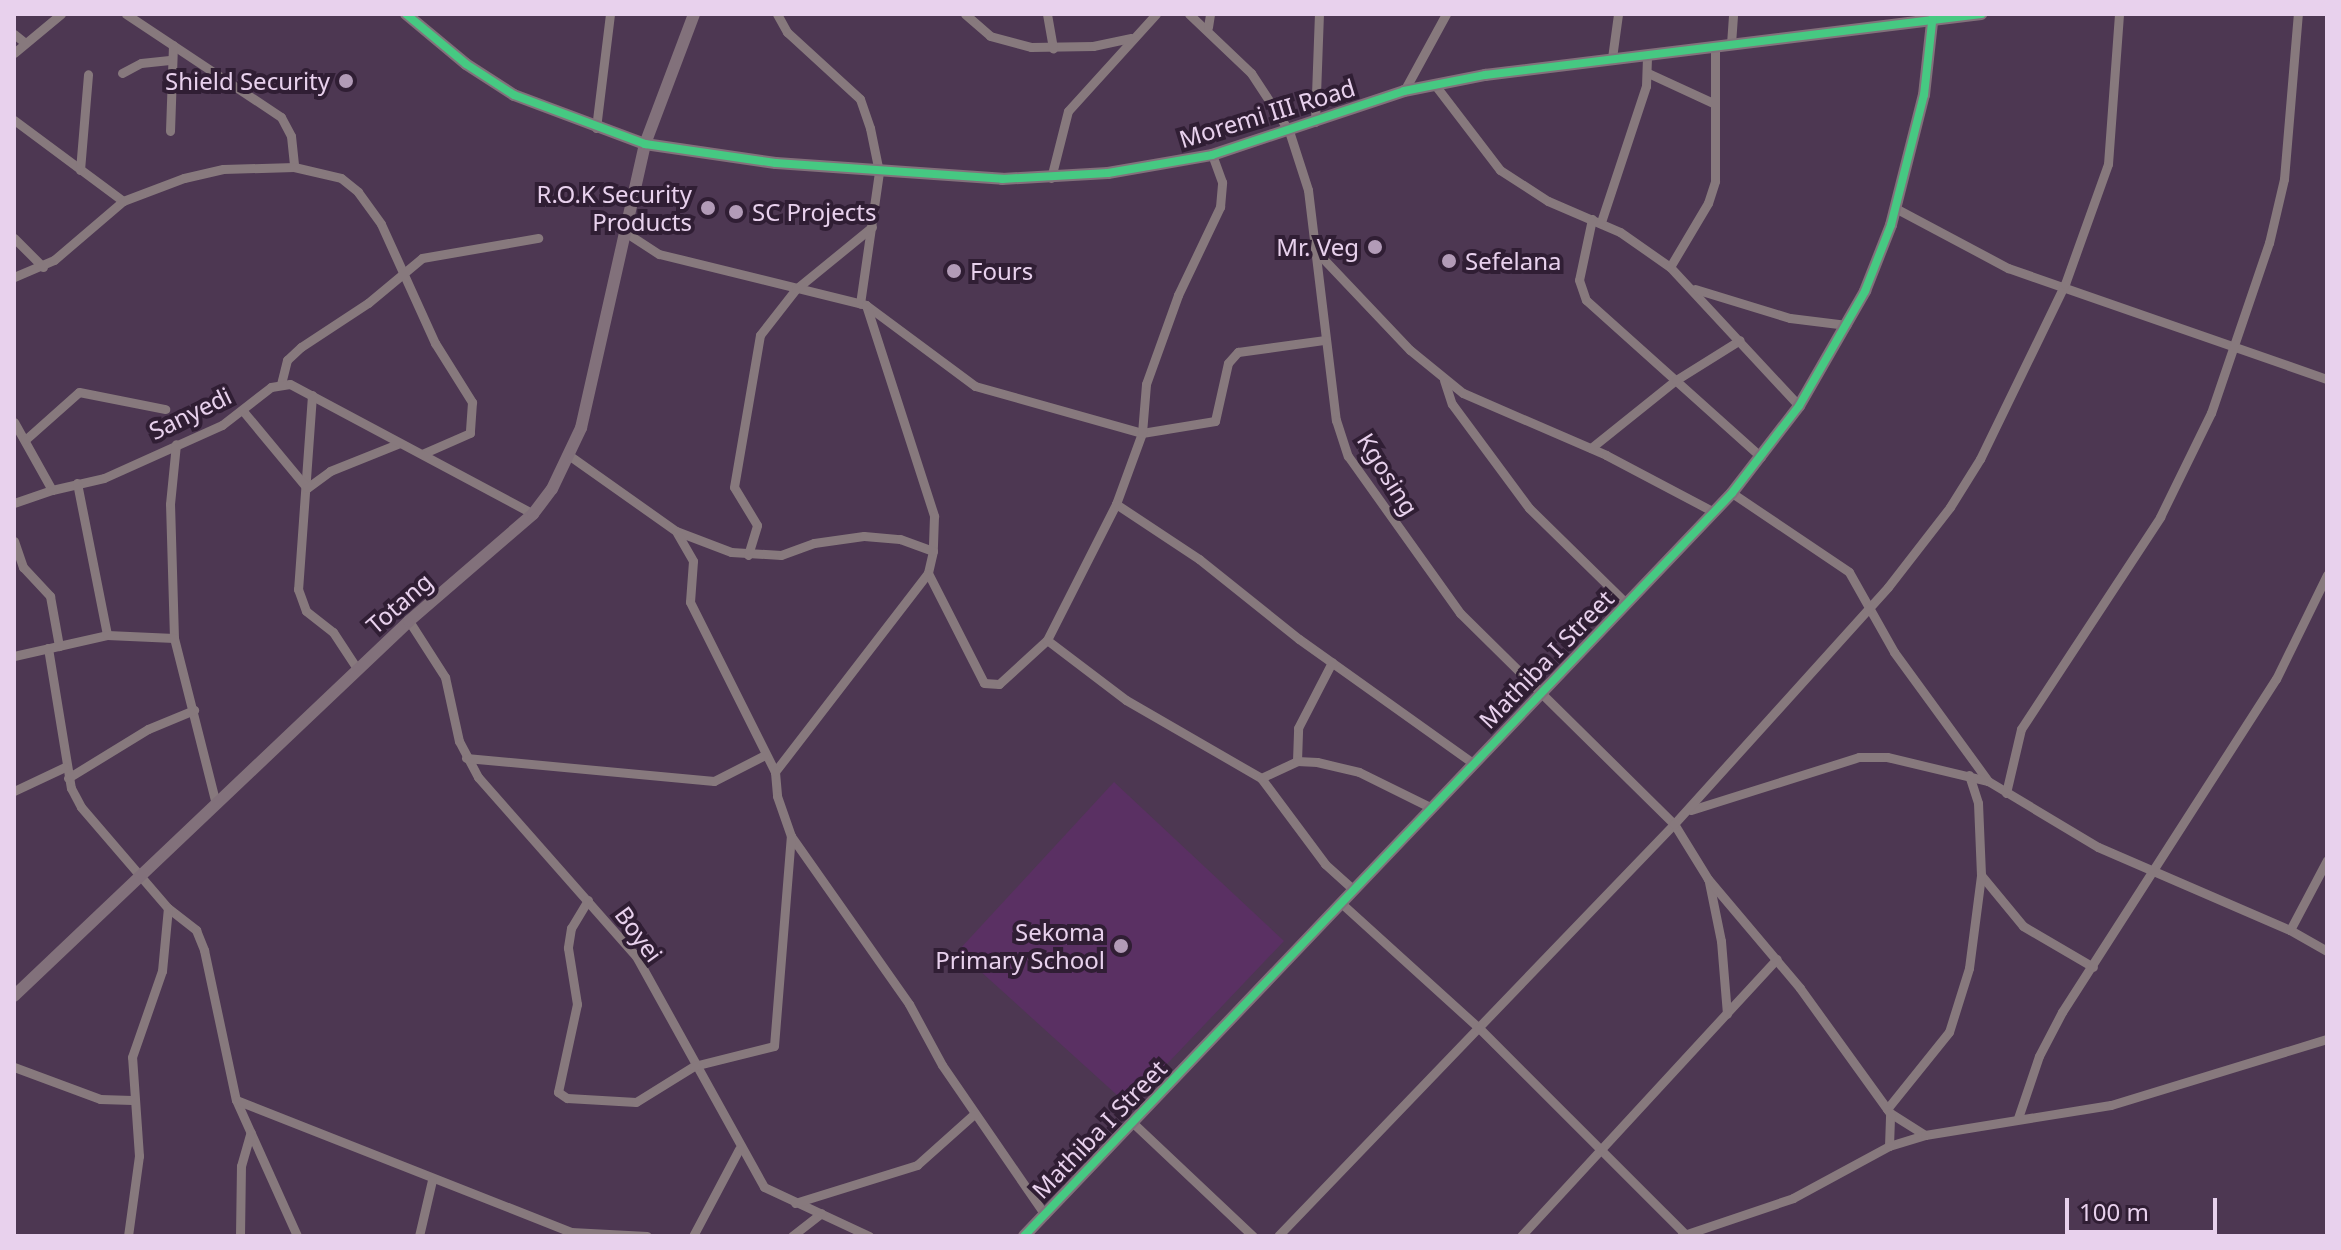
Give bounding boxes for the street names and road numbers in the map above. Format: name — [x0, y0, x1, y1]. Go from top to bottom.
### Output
street label: Moremi III Road — [1176, 73, 1358, 153]
street label: Sanyedi — [144, 381, 236, 445]
street label: Kgosing — [1352, 428, 1424, 520]
street label: Totang — [360, 567, 438, 639]
street label: Mathiba I Street — [1473, 584, 1619, 734]
street label: Boyei — [609, 901, 669, 967]
street label: Mathiba I Street — [1026, 1054, 1172, 1204]

